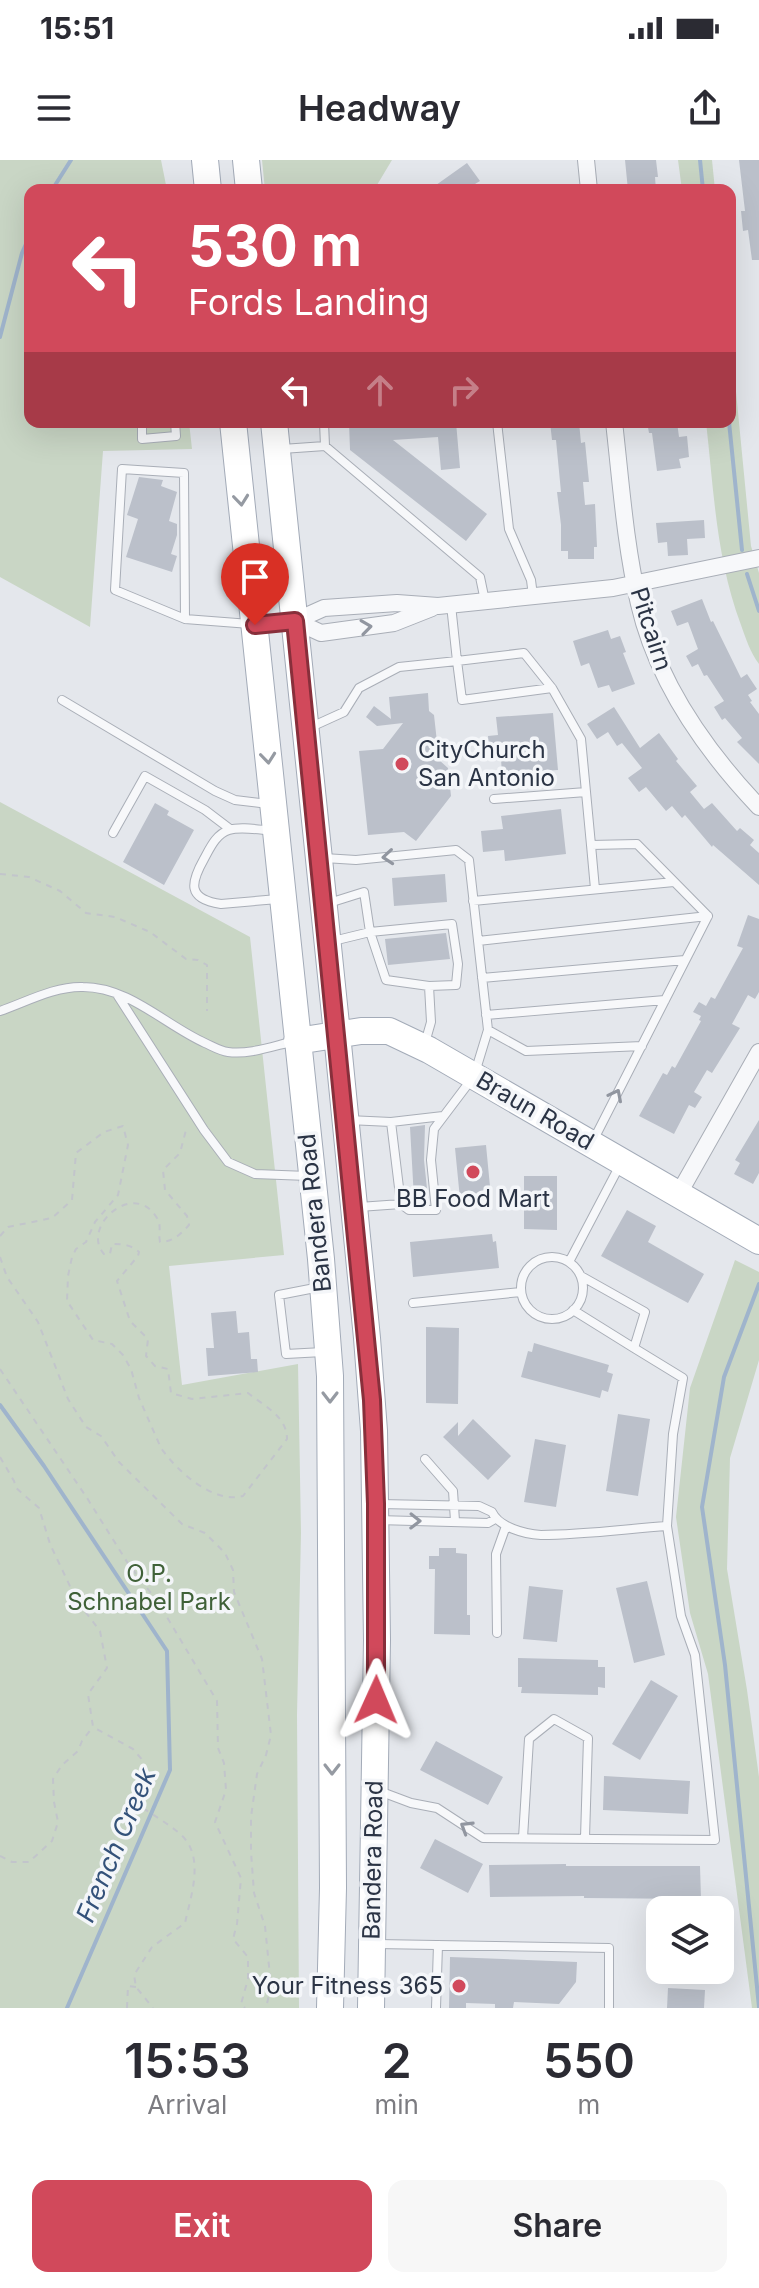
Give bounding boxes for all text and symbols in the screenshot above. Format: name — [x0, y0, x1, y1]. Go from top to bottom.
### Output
text: 15:51 — [40, 10, 114, 46]
icon: menu — [32, 86, 76, 130]
text: Headway — [298, 86, 461, 130]
icon: share — [683, 86, 727, 130]
text: 530 m — [188, 212, 362, 280]
icon: left — [56, 216, 160, 320]
text: Fords Landing — [188, 280, 430, 324]
icon: left — [274, 368, 318, 412]
icon: ahead — [358, 368, 402, 412]
icon: right — [442, 368, 486, 412]
one-way arrow — [233, 493, 250, 506]
pin — [221, 543, 289, 625]
icon: arrive — [233, 555, 277, 599]
street label: Pitcairn — [624, 584, 678, 674]
one-way arrow — [360, 619, 373, 636]
place label: CityChurch San Antonio — [418, 735, 555, 792]
one-way arrow — [260, 752, 277, 765]
marker: CityChurch San Antonio — [393, 755, 411, 773]
one-way arrow — [381, 848, 394, 865]
street label: Braun Road — [471, 1065, 599, 1156]
one-way arrow — [607, 1089, 622, 1104]
street label: Bandera Road — [292, 1132, 337, 1294]
marker: BB Food Mart — [464, 1163, 482, 1181]
place label: BB Food Mart — [396, 1184, 550, 1213]
one-way arrow — [321, 1391, 339, 1404]
one-way arrow — [409, 1512, 422, 1530]
park label: O.P. Schnabel Park — [67, 1559, 231, 1616]
position arrow — [334, 1658, 418, 1742]
water label: French Creek — [69, 1762, 162, 1927]
one-way arrow — [323, 1763, 341, 1776]
street label: Bandera Road — [357, 1780, 388, 1940]
one-way arrow — [460, 1821, 475, 1836]
map controls — [646, 1896, 734, 1984]
button: layers — [646, 1896, 734, 1984]
place label: Your Fitness 365 — [252, 1971, 443, 2000]
marker: Your Fitness 365 — [450, 1977, 468, 1995]
text: 15:53 — [124, 2031, 251, 2090]
text: 2 — [382, 2031, 412, 2090]
text: 550 — [543, 2031, 635, 2090]
text: Arrival — [147, 2089, 227, 2120]
text: min — [375, 2089, 419, 2120]
text: m — [578, 2089, 600, 2120]
button: Exit — [32, 2180, 372, 2272]
button: Share — [388, 2180, 727, 2272]

